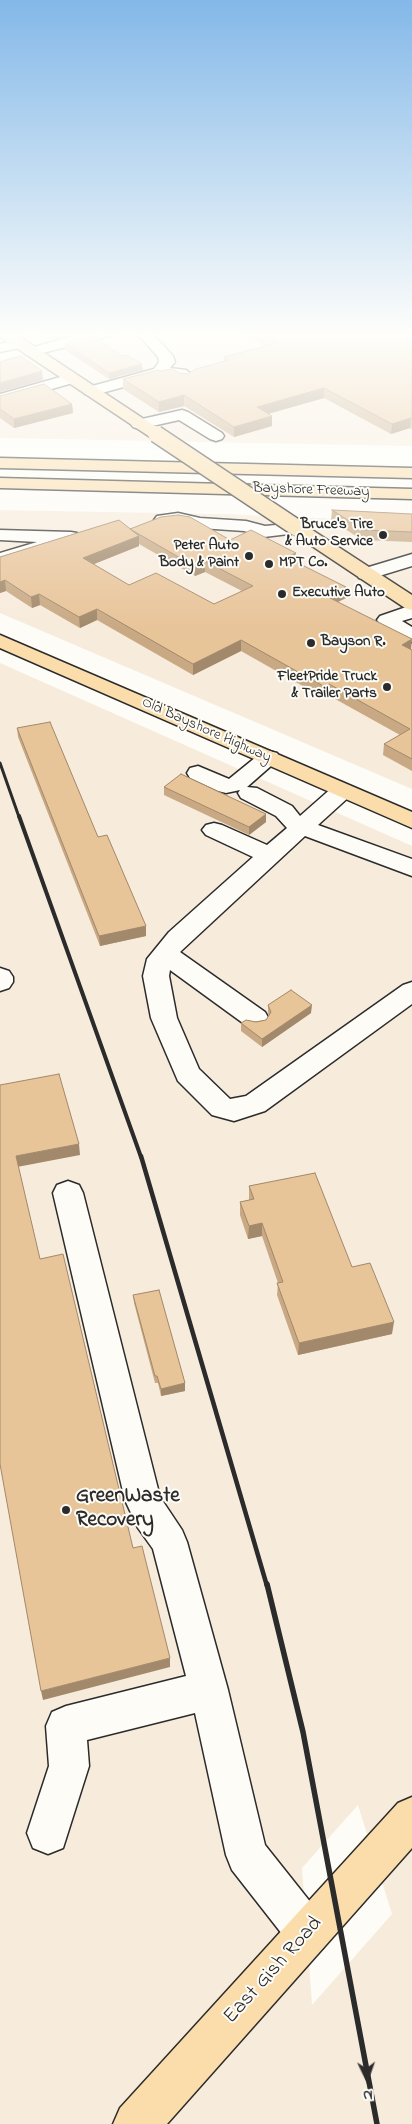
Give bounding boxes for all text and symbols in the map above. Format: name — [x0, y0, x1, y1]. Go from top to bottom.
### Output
street label: Bayshore Freeway — [252, 480, 370, 502]
place label: Bruce's Tire & Auto Service — [285, 517, 373, 552]
marker: Bruce's Tire & Auto Service — [377, 529, 389, 541]
place label: Peter Auto Body & Paint — [159, 538, 239, 573]
marker: Peter Auto Body & Paint — [243, 550, 255, 562]
place label: MPT Co. — [279, 555, 327, 573]
marker: MPT Co. — [263, 558, 275, 570]
place label: Executive Auto — [292, 585, 385, 603]
marker: Executive Auto — [276, 588, 288, 600]
place label: Bayson R. — [321, 634, 385, 652]
marker: Bayson R. — [305, 637, 317, 649]
place label: FleetPride Truck & Trailer Parts — [277, 669, 377, 704]
marker: FleetPride Truck & Trailer Parts — [381, 681, 393, 693]
street label: Old Bayshore Highway — [139, 694, 273, 768]
place label: GreenWaste Recovery — [76, 1485, 180, 1535]
marker: GreenWaste Recovery — [60, 1504, 72, 1516]
street label: East Gish Road — [219, 1912, 329, 2030]
north arrow — [342, 2054, 392, 2104]
text: N — [363, 2084, 373, 2105]

